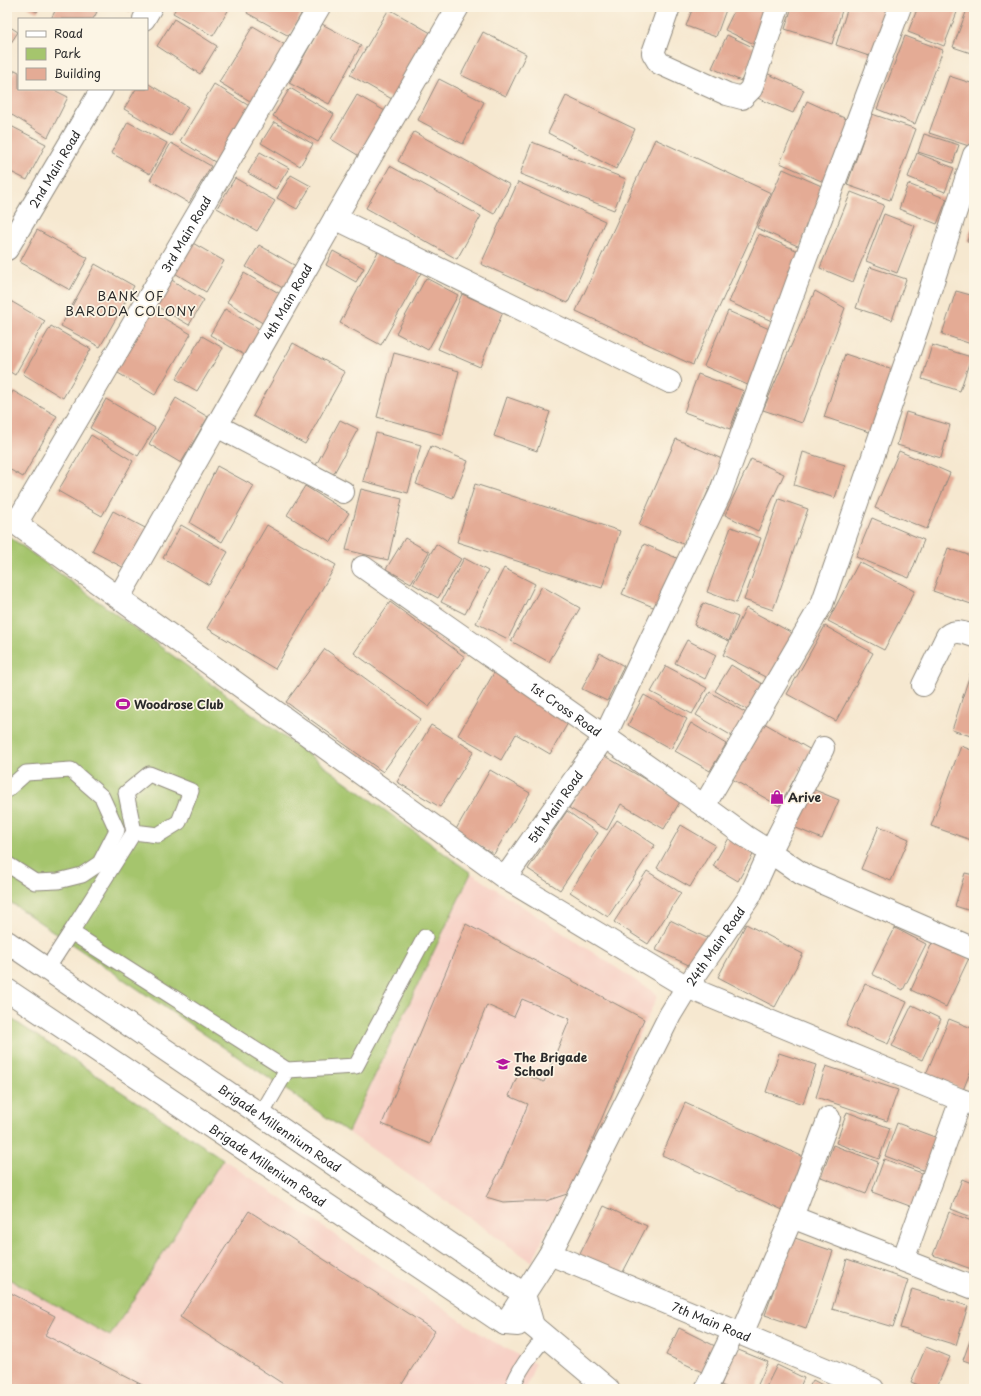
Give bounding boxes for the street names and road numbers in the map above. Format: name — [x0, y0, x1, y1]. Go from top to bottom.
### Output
street label: 2nd Main Road — [24, 127, 85, 211]
street label: 3rd Main Road — [156, 193, 215, 276]
street label: 4th Main Road — [258, 260, 316, 343]
street label: 1st Cross Road — [527, 678, 605, 741]
street label: 5th Main Road — [523, 767, 587, 847]
street label: 24th Main Road — [681, 903, 749, 989]
street label: Brigade Millennium Road — [215, 1079, 345, 1176]
street label: Brigade Millenium Road — [205, 1119, 330, 1211]
street label: 7th Main Road — [669, 1297, 754, 1346]

